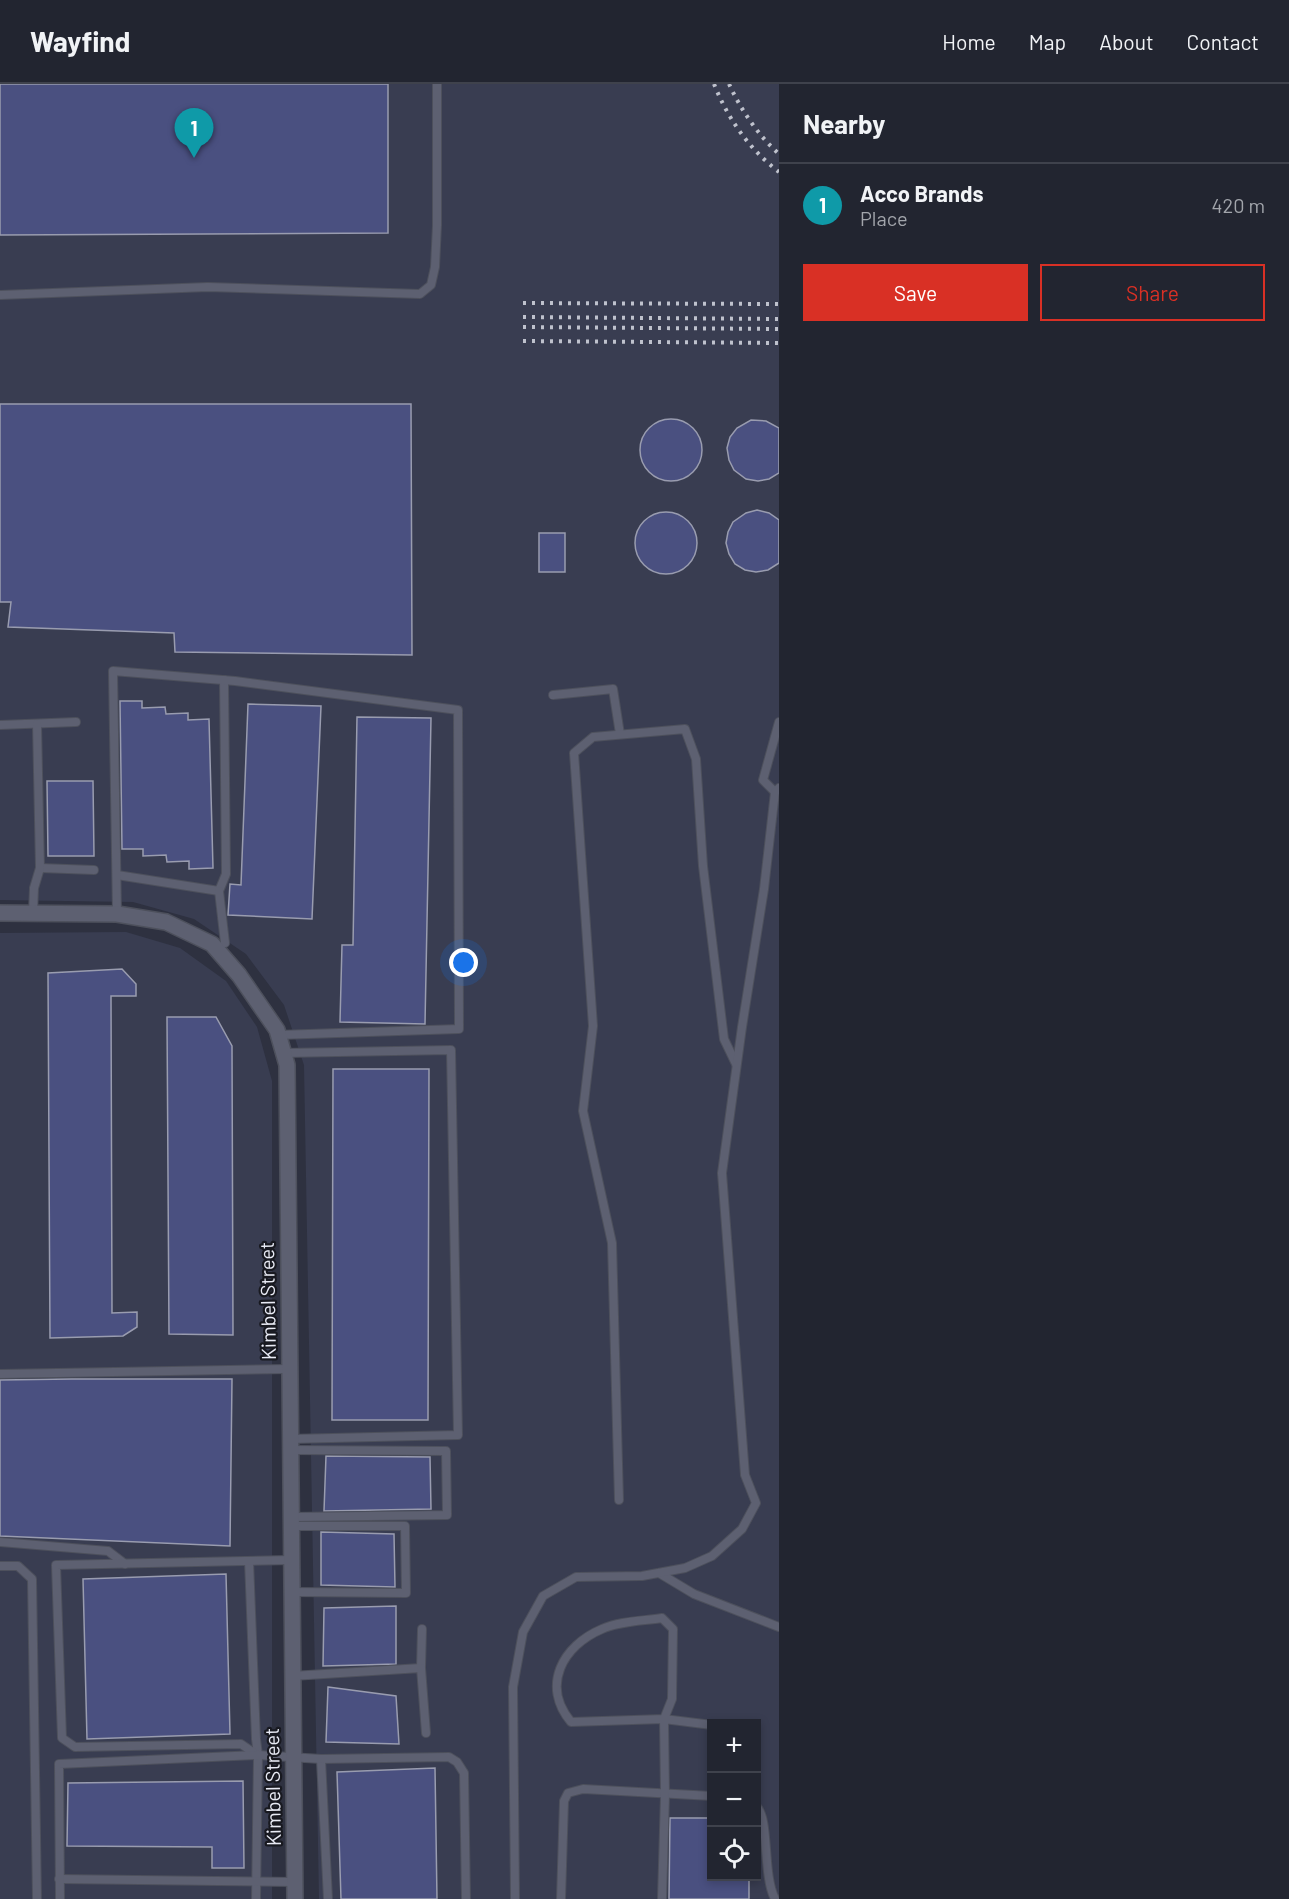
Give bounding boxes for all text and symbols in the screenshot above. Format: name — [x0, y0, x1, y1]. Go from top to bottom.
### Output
text: Wayfind — [30, 24, 130, 58]
text: Home — [942, 29, 996, 54]
text: Map — [1029, 29, 1066, 54]
text: About — [1099, 29, 1154, 54]
text: Contact — [1187, 29, 1259, 54]
text: Nearby — [803, 108, 885, 139]
pin: 1 — [174, 109, 214, 158]
text: Acco Brands — [860, 180, 983, 206]
text: 1 — [819, 193, 826, 217]
text: 420 m — [1211, 193, 1265, 217]
text: Place — [860, 206, 908, 230]
button: Save — [803, 264, 1028, 321]
button: Share — [1040, 264, 1265, 321]
your location — [449, 948, 478, 977]
street label: Kimbel Street — [254, 1242, 280, 1360]
map controls — [707, 1719, 761, 1881]
button: + — [707, 1719, 761, 1773]
street label: Kimbel Street — [259, 1728, 285, 1846]
button: − — [707, 1773, 761, 1827]
button: locate — [707, 1827, 761, 1881]

